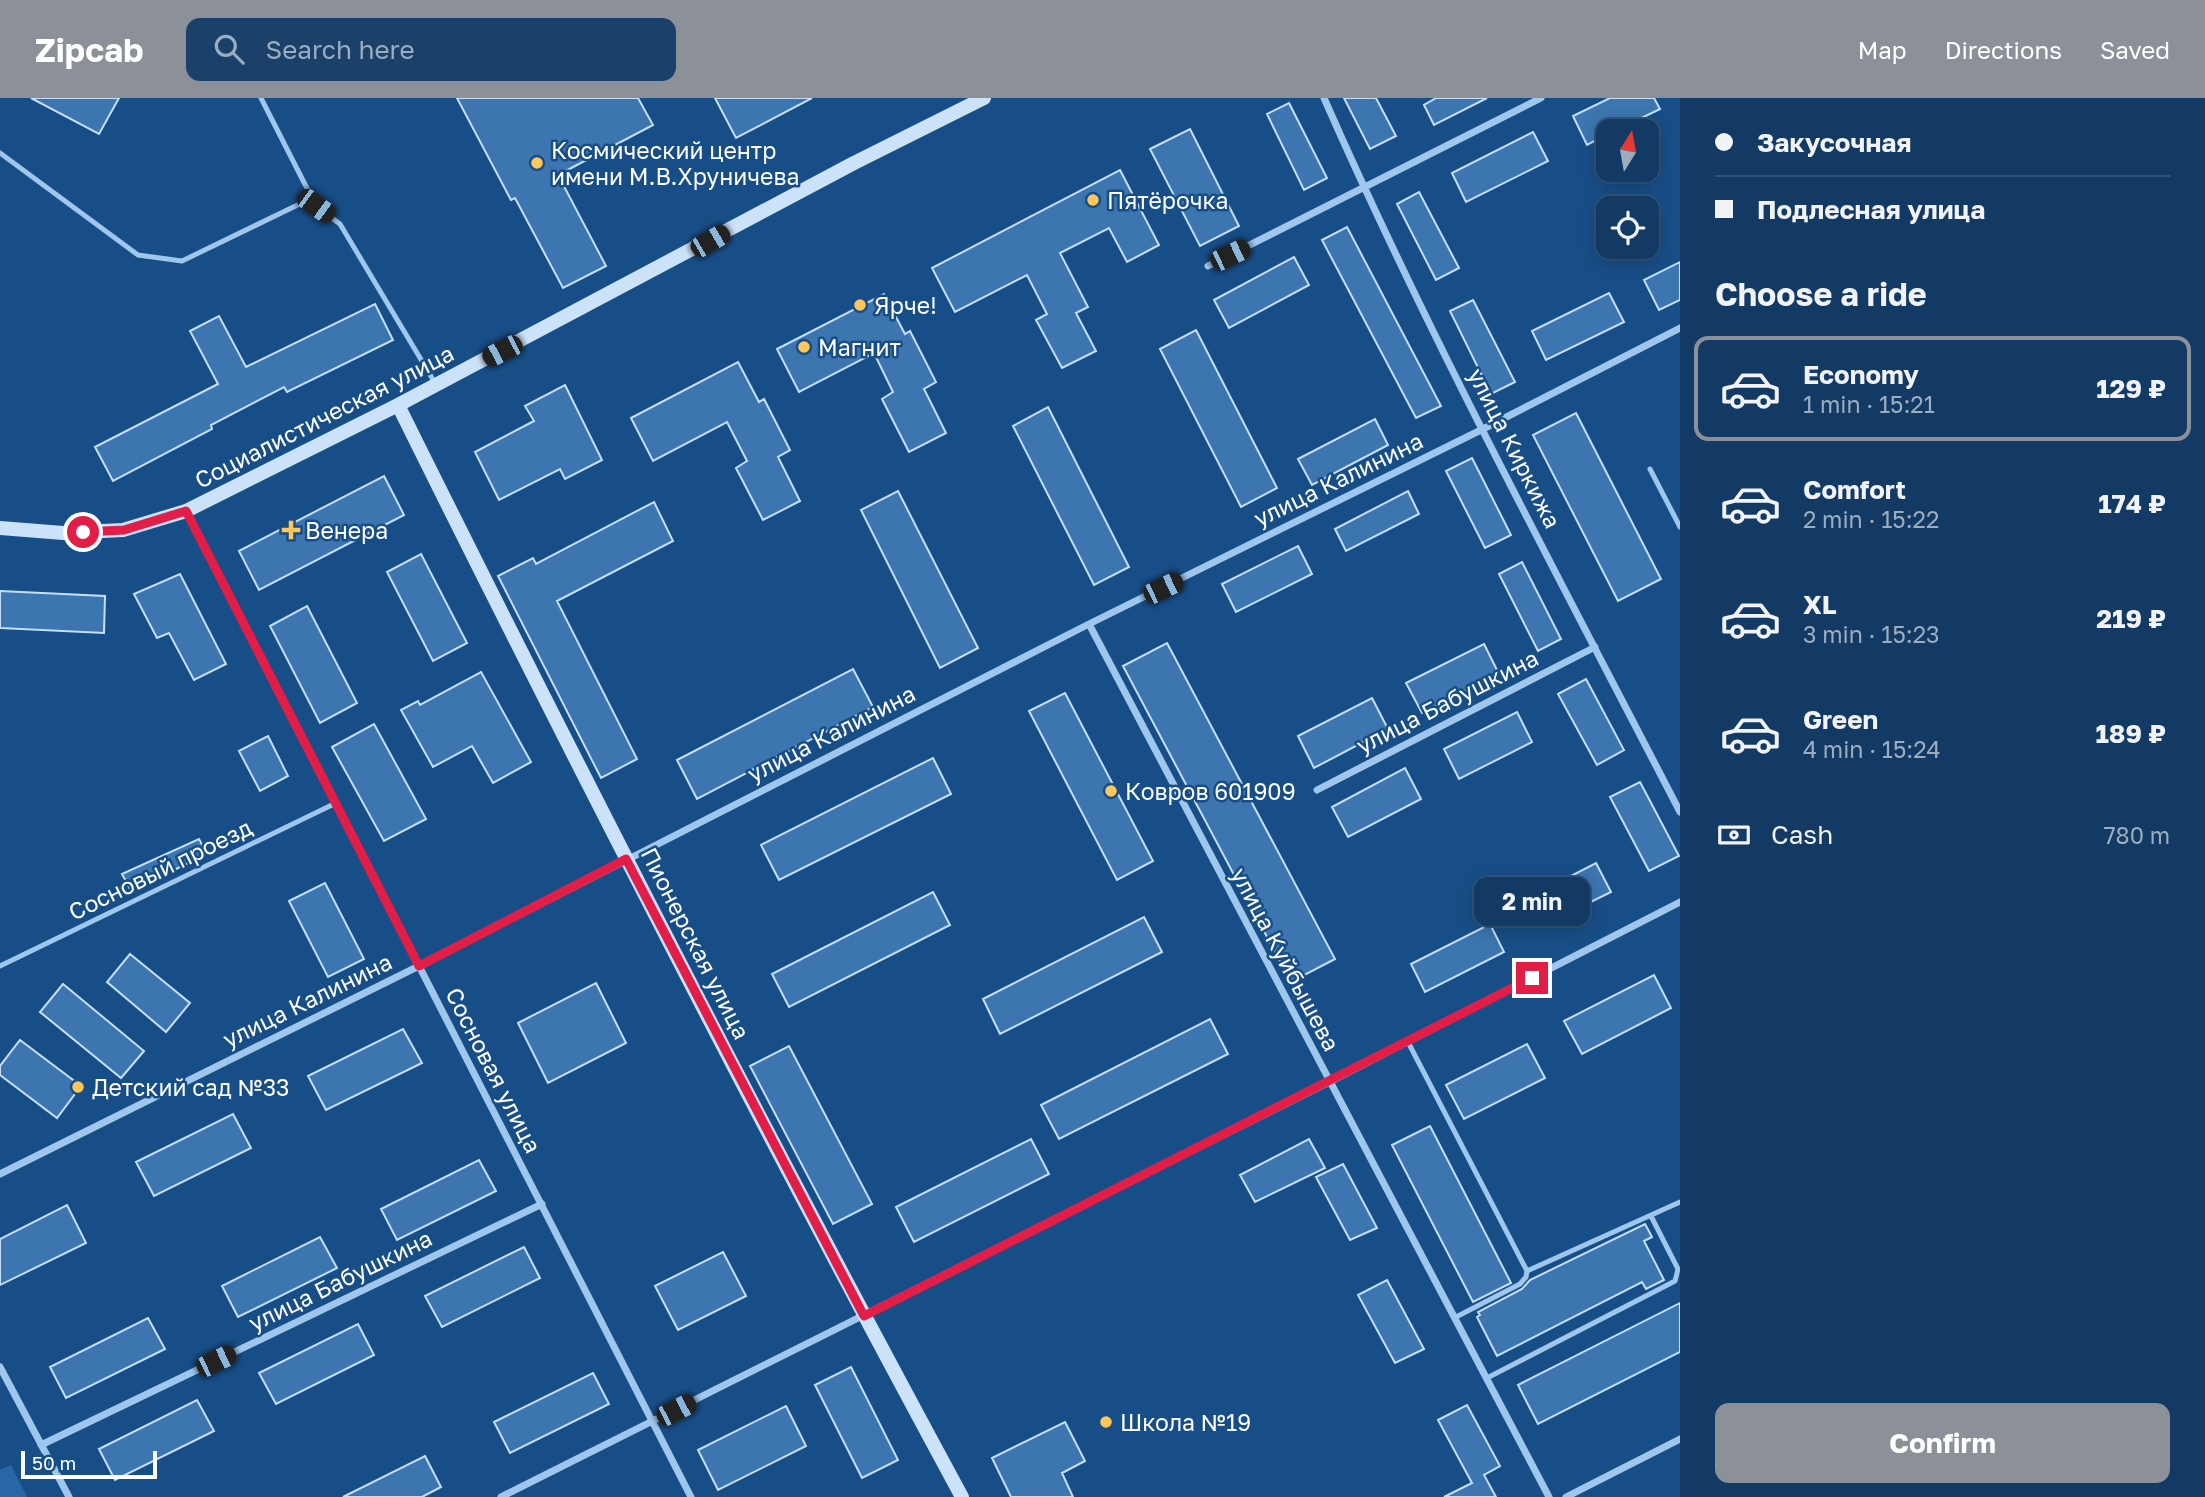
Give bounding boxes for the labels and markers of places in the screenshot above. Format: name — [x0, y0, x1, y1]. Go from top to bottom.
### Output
place label: Космический центр имени М.В.Хруничева — [551, 136, 799, 190]
marker: Космический центр имени М.В.Хруничева — [529, 155, 545, 171]
place label: Пятёрочка — [1107, 186, 1228, 214]
marker: Пятёрочка — [1085, 192, 1101, 208]
place label: Ярче! — [874, 291, 937, 319]
marker: Ярче! — [852, 297, 868, 313]
place label: Магнит — [818, 333, 901, 361]
marker: Магнит — [796, 339, 812, 355]
place label: Венера — [305, 516, 388, 544]
marker: Венера — [283, 522, 299, 538]
place label: Ковров 601909 — [1125, 777, 1296, 805]
marker: Ковров 601909 — [1103, 783, 1119, 799]
place label: Детский сад №33 — [92, 1073, 290, 1101]
marker: Детский сад №33 — [70, 1079, 86, 1095]
place label: Школа №19 — [1120, 1408, 1251, 1436]
marker: Школа №19 — [1098, 1414, 1114, 1430]

